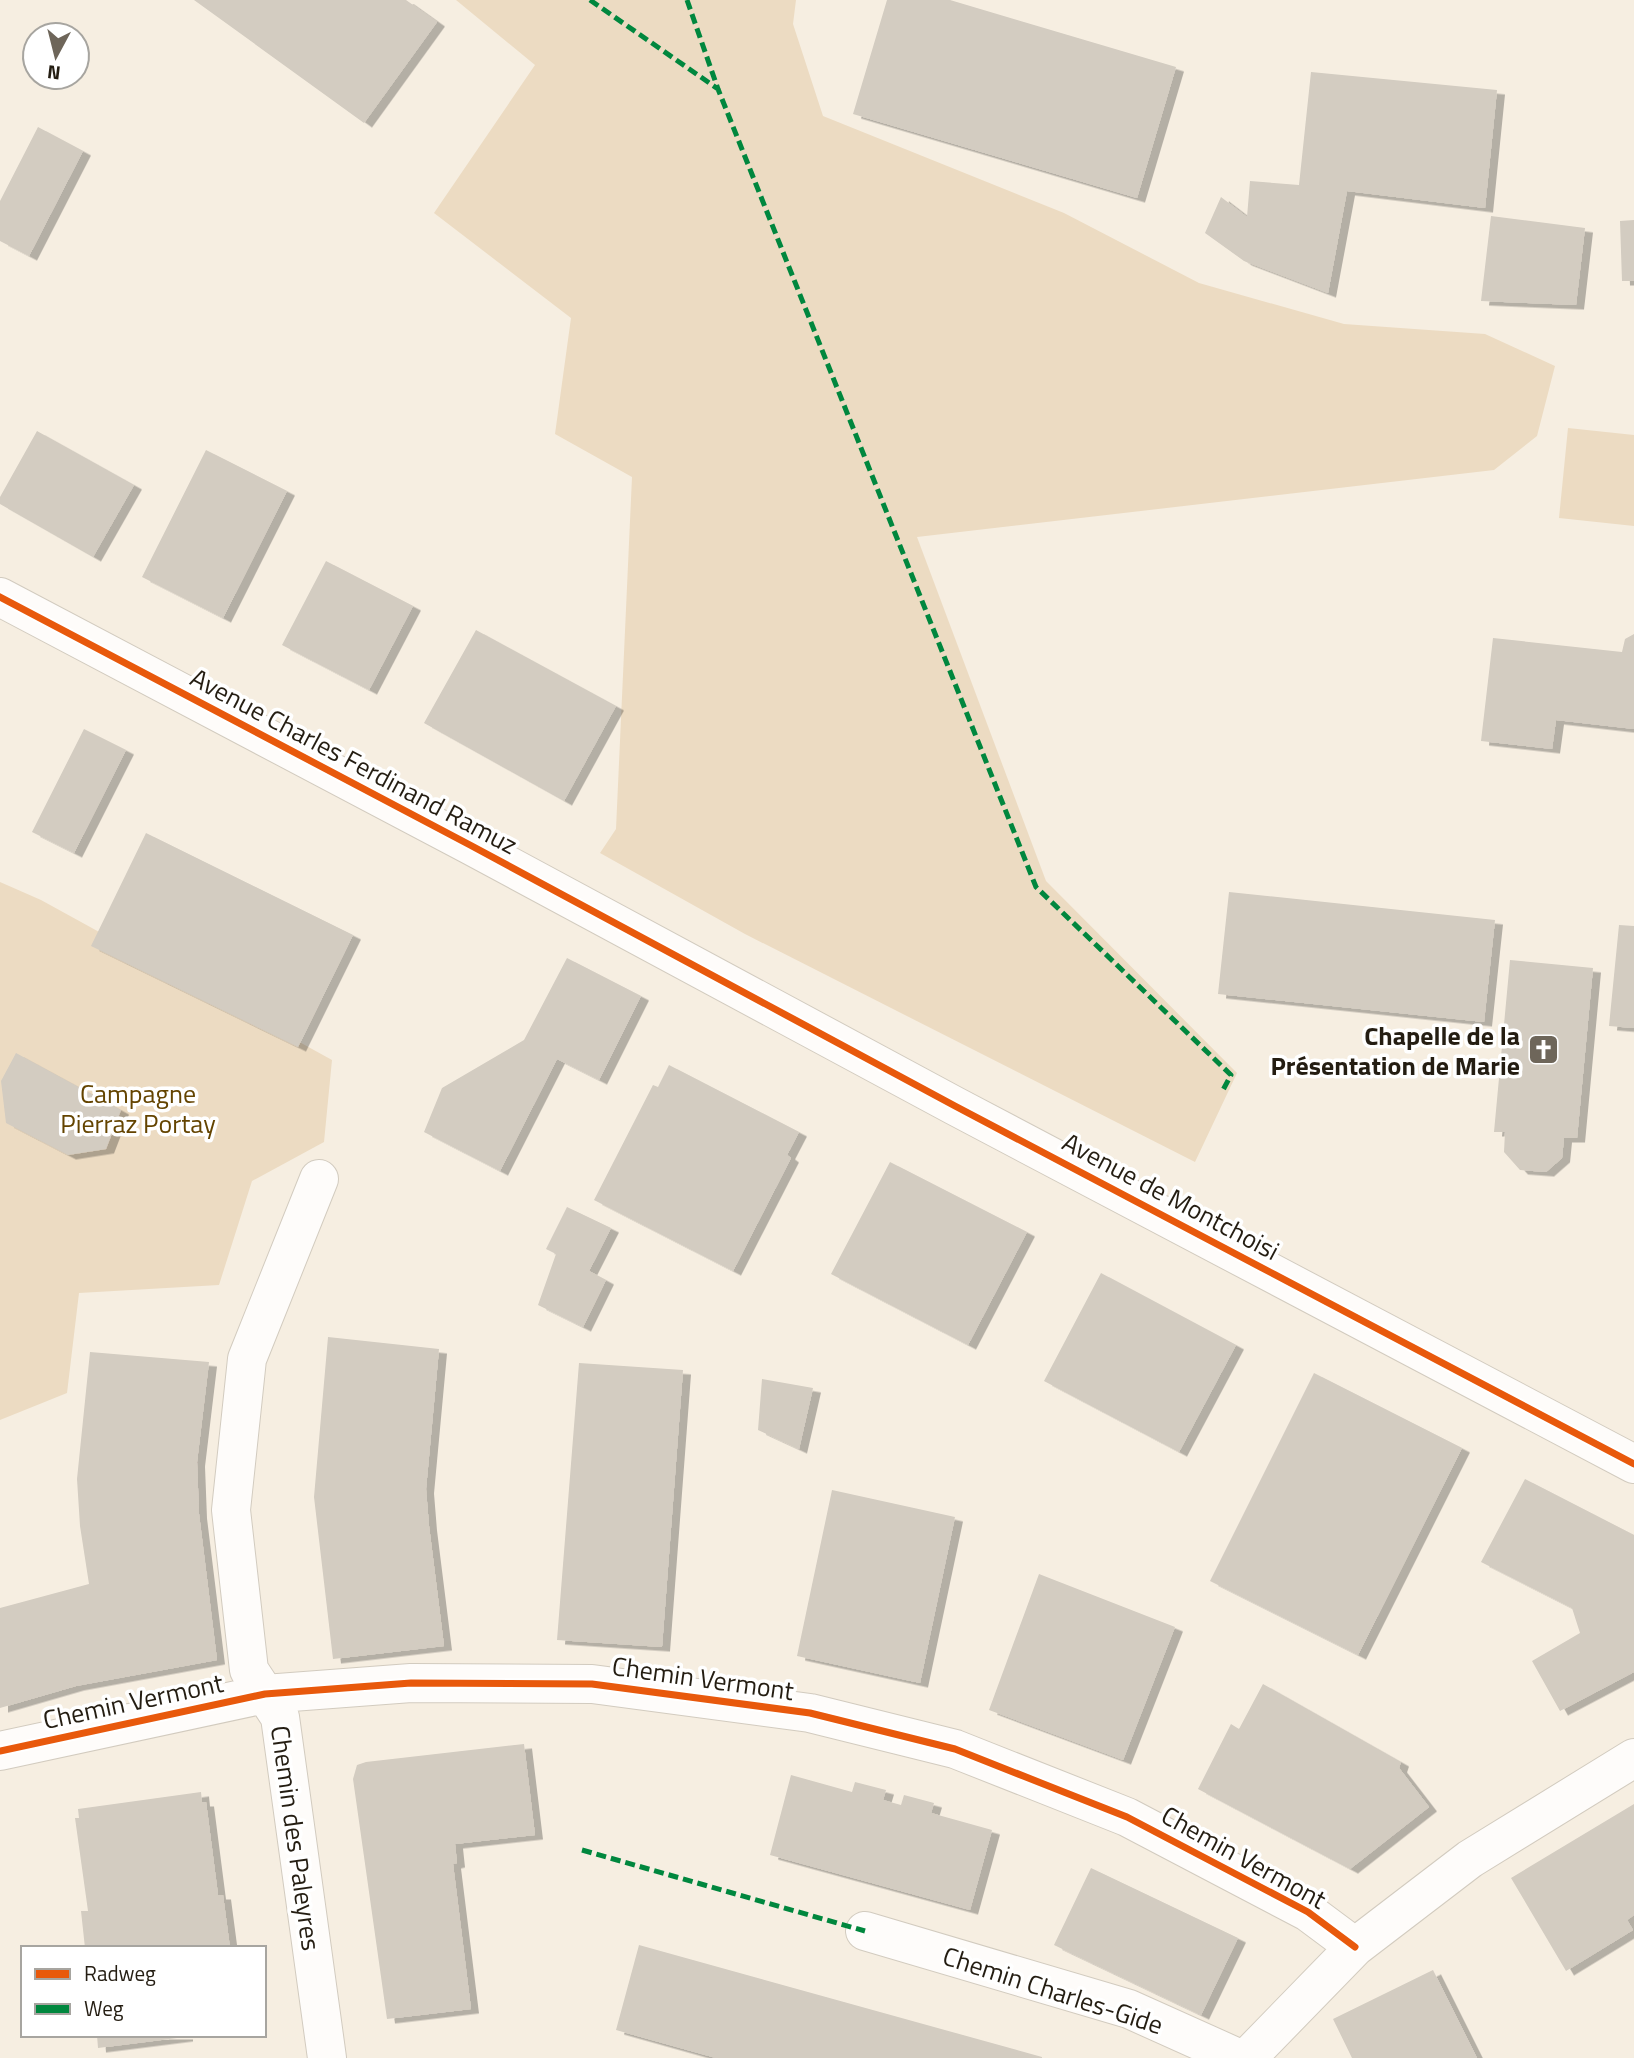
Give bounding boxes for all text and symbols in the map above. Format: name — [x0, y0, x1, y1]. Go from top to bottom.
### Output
north arrow — [21, 21, 91, 91]
text: N — [46, 58, 62, 89]
street label: Avenue Charles Ferdinand Ramuz — [184, 658, 524, 864]
place label: Chapelle de la Présentation de Marie — [1271, 1016, 1520, 1085]
church icon: Chapelle de la Présentation de Marie — [1526, 1033, 1560, 1067]
park label: Campagne Pierraz Portay — [60, 1074, 216, 1143]
street label: Avenue de Montchoisi — [1056, 1122, 1286, 1270]
street label: Chemin Vermont — [610, 1646, 796, 1710]
street label: Chemin Vermont — [39, 1663, 227, 1739]
street label: Chemin des Paleyres — [261, 1723, 331, 1953]
street label: Chemin Vermont — [1154, 1796, 1334, 1918]
street label: Chemin Charles-Gide — [938, 1936, 1168, 2044]
legend — [21, 1946, 266, 2037]
text: Radweg — [84, 1957, 156, 1989]
text: Weg — [84, 1992, 124, 2024]

